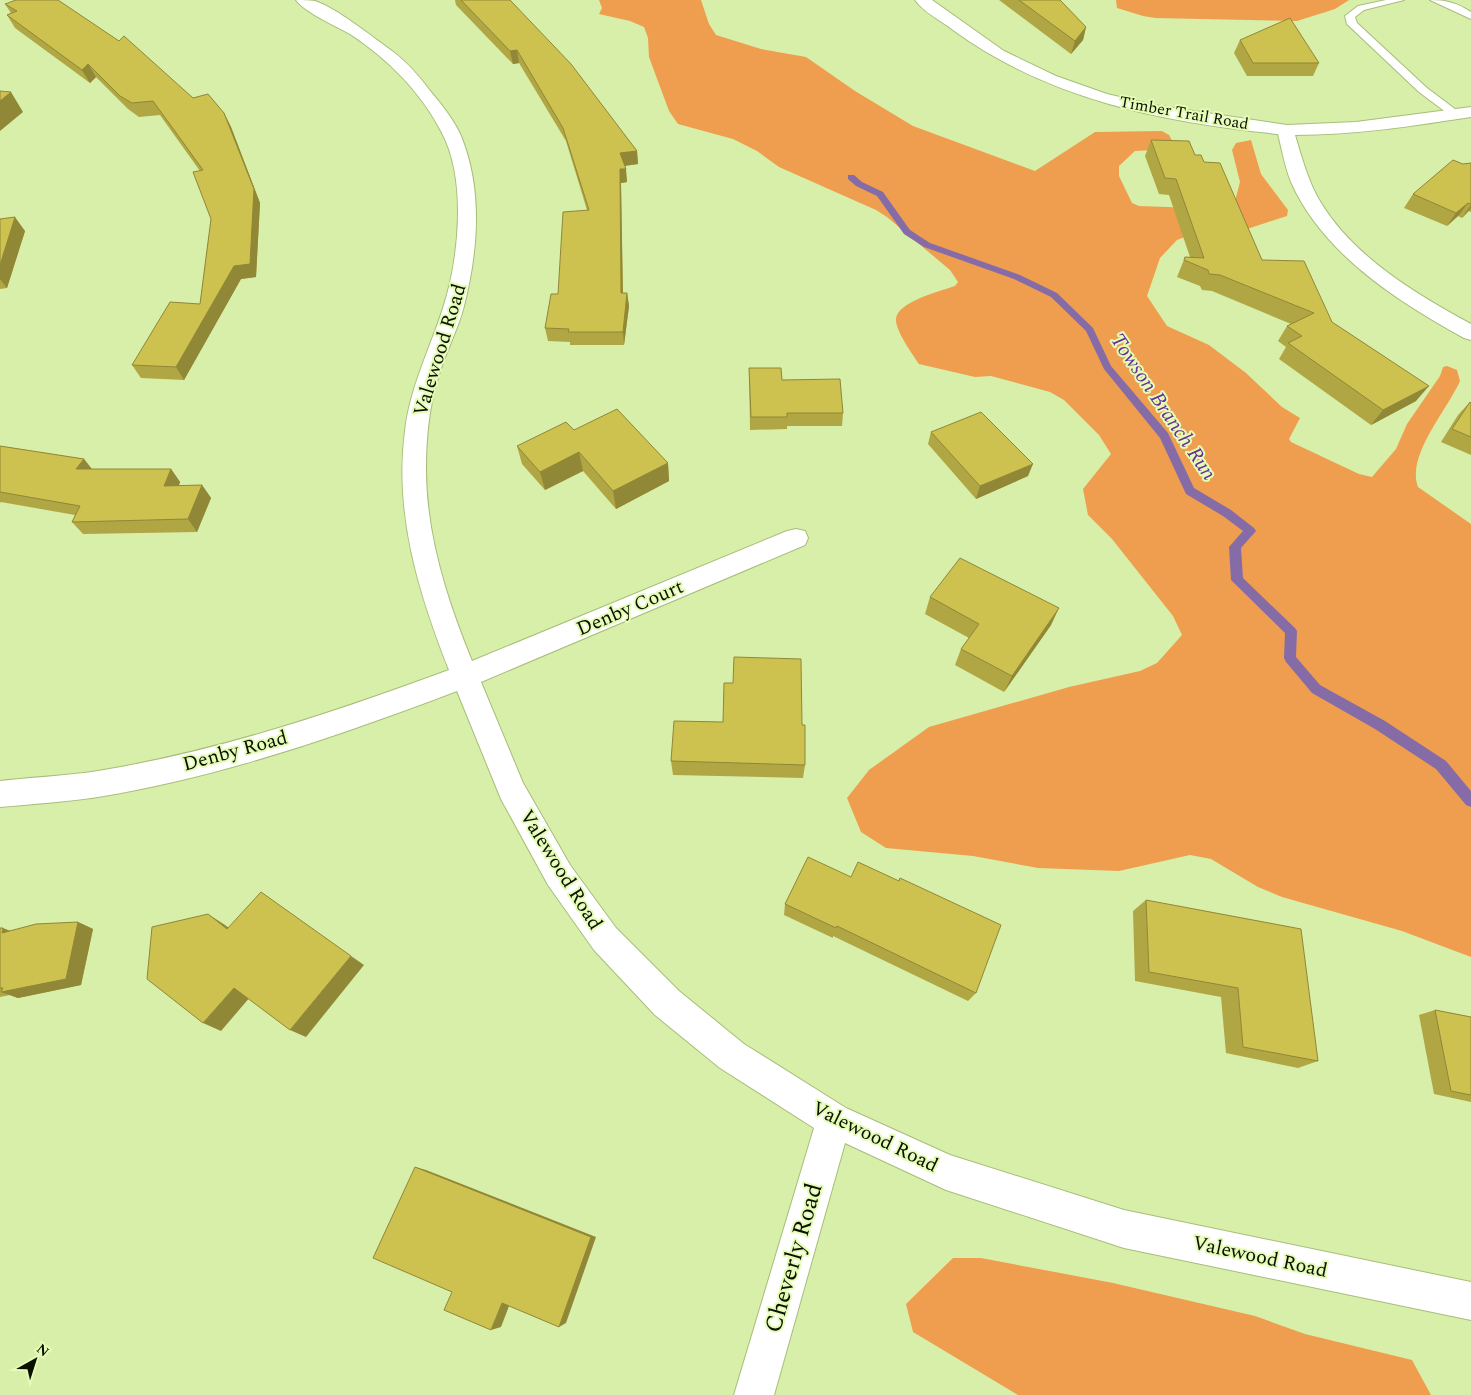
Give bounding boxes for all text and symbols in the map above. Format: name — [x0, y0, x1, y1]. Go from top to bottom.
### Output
street label: Timber Trail Road — [1117, 90, 1251, 136]
street label: Valewood Road — [406, 280, 474, 420]
water label: Towson Branch Run — [1102, 327, 1224, 487]
street label: Denby Court — [572, 572, 688, 644]
street label: Denby Road — [179, 723, 291, 779]
street label: Valewood Road — [512, 804, 610, 936]
street label: Valewood Road — [807, 1093, 943, 1181]
street label: Cheverly Road — [755, 1179, 833, 1337]
street label: Valewood Road — [1190, 1228, 1330, 1286]
north arrow — [10, 1335, 60, 1385]
text: N — [32, 1339, 54, 1362]

